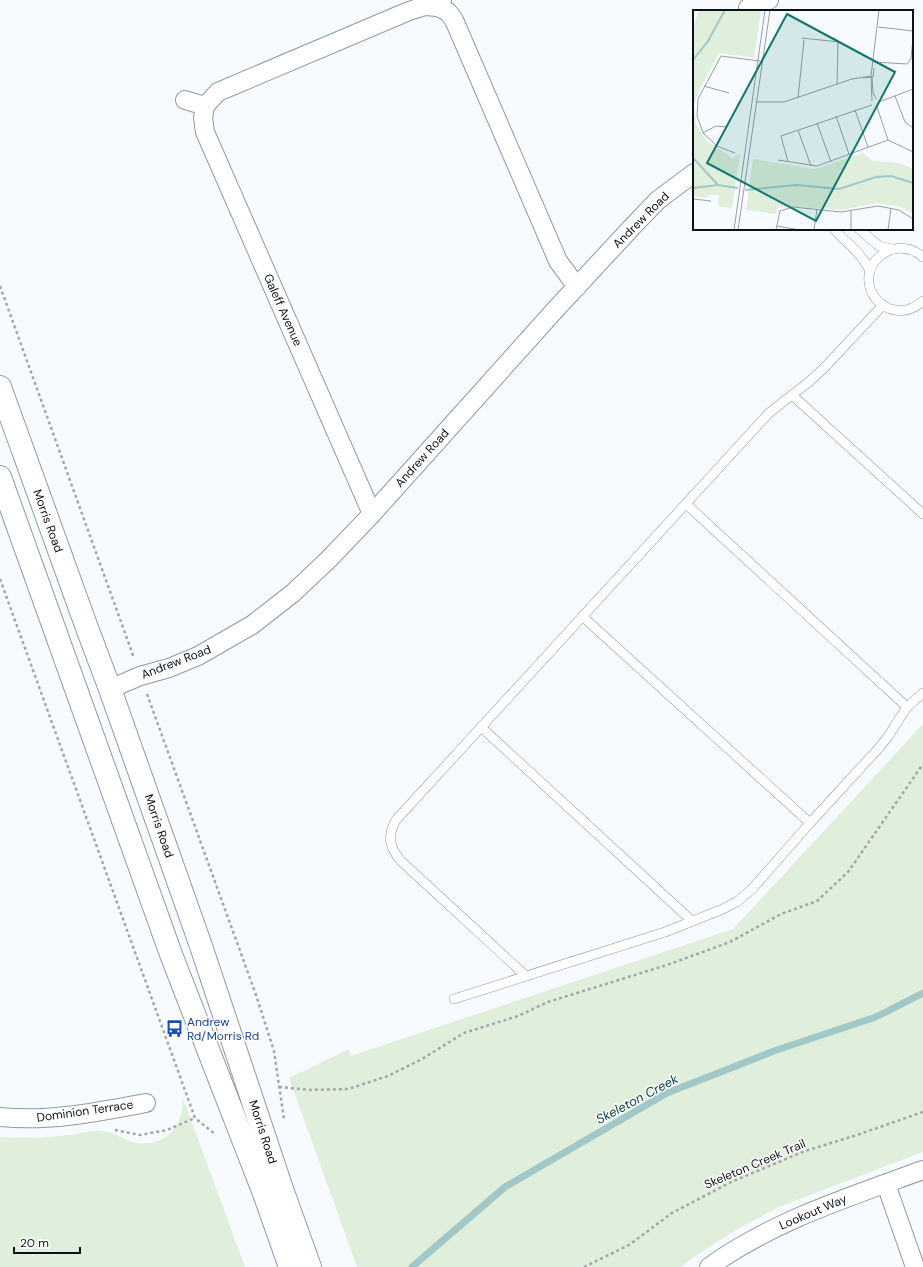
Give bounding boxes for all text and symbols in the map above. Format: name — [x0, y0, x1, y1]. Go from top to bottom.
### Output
inset map — [693, 10, 913, 230]
street label: Andrew Road — [609, 188, 673, 252]
street label: Galeff Avenue — [260, 271, 306, 349]
street label: Andrew Road — [391, 425, 453, 491]
street label: Morris Road — [29, 487, 67, 555]
street label: Andrew Road — [139, 641, 213, 683]
street label: Morris Road — [141, 792, 177, 860]
place label: Andrew Rd/Morris Rd — [187, 1014, 259, 1044]
bus stop icon: Andrew Rd/Morris Rd — [164, 1019, 184, 1039]
water label: Skeleton Creek — [593, 1070, 681, 1128]
street label: Dominion Terrace — [36, 1096, 135, 1126]
street label: Morris Road — [245, 1098, 281, 1166]
street label: Skeleton Creek Trail — [702, 1135, 808, 1193]
street label: Lookout Way — [777, 1190, 849, 1233]
scale bar — [14, 1229, 80, 1255]
text: 20 m — [20, 1235, 49, 1251]

